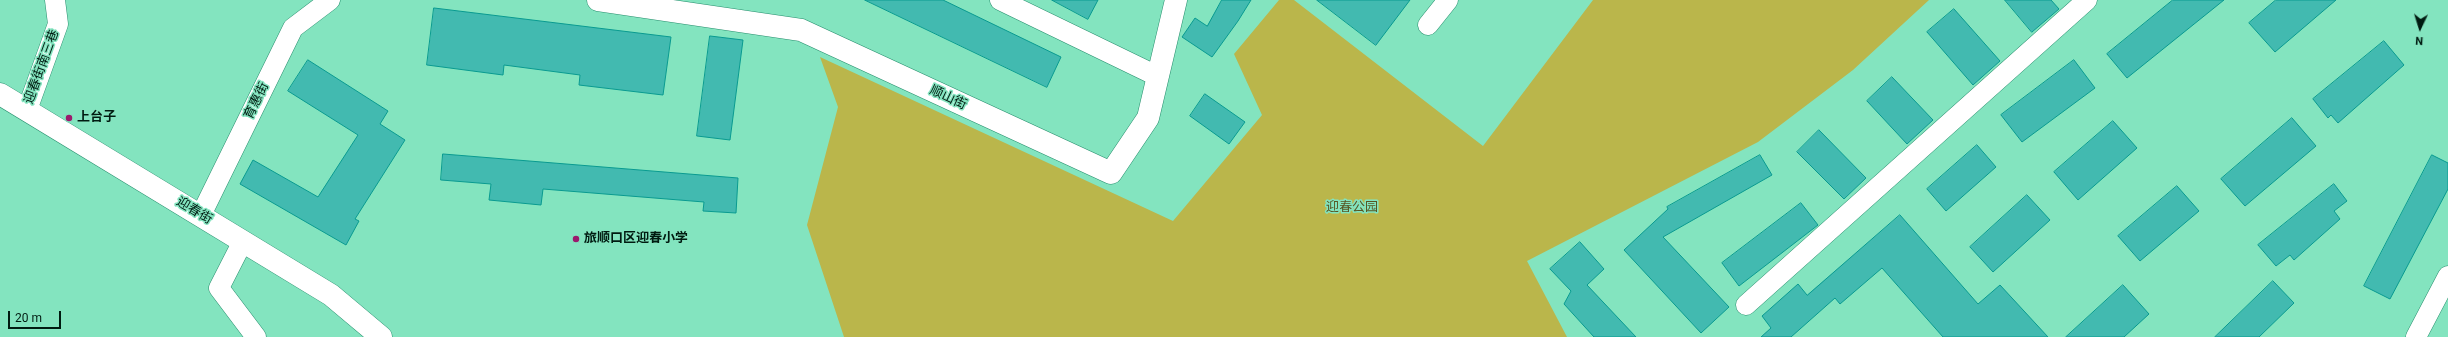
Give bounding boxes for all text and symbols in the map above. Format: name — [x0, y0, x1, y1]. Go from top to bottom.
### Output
north arrow — [2400, 8, 2440, 48]
street label: 迎春街南三巷 — [21, 28, 63, 106]
text: N — [2415, 34, 2423, 47]
street label: 育惠街 — [241, 80, 273, 122]
street label: 顺山街 — [927, 83, 969, 113]
place label: 上台子 — [77, 110, 116, 126]
marker: 上台子 — [64, 113, 74, 123]
street label: 迎春街 — [173, 194, 215, 228]
park label: 迎春公园 — [1326, 200, 1378, 216]
place label: 旅顺口区迎春小学 — [584, 231, 688, 247]
marker: 旅顺口区迎春小学 — [571, 234, 581, 244]
scale bar — [10, 303, 63, 329]
text: 20 m — [15, 311, 42, 325]

